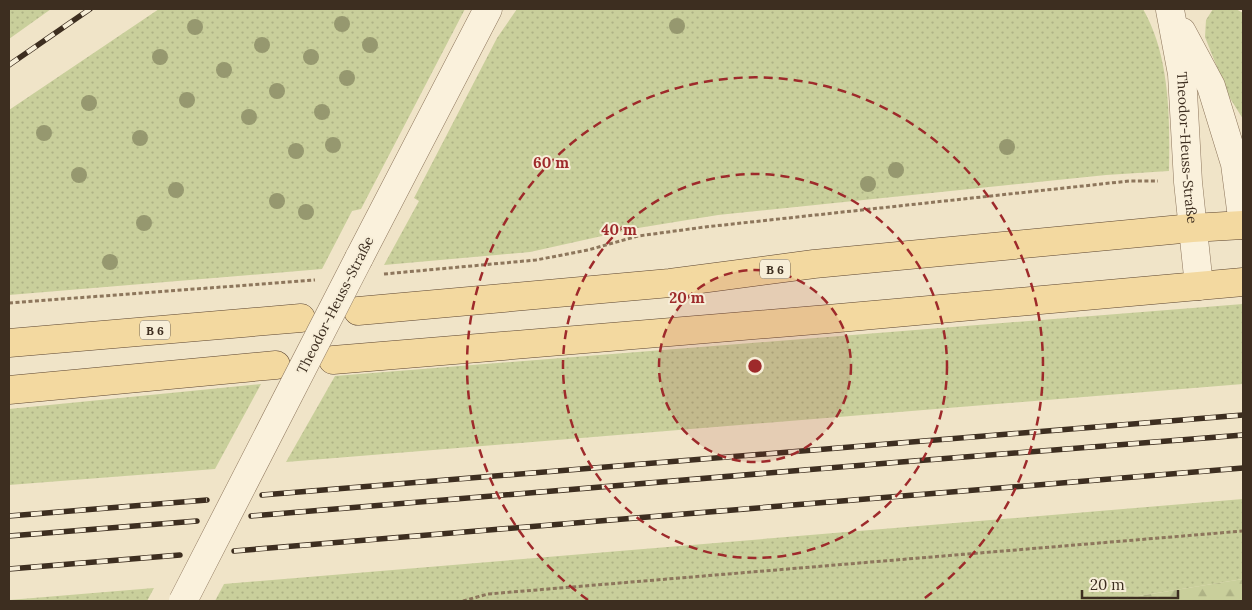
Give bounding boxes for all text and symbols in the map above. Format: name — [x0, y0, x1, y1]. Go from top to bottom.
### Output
street label: Theodor-Heuss-Straße — [1173, 71, 1201, 225]
text: 60 m — [533, 153, 569, 172]
text: 40 m — [601, 220, 637, 239]
street label: Theodor-Heuss-Straße — [292, 233, 378, 377]
road number: B 6 — [760, 260, 790, 278]
text: 20 m — [669, 288, 705, 307]
road number: B 6 — [140, 320, 170, 340]
centre of rings — [746, 357, 764, 375]
scale bar — [1082, 568, 1178, 600]
text: 20 m — [1090, 575, 1125, 594]

